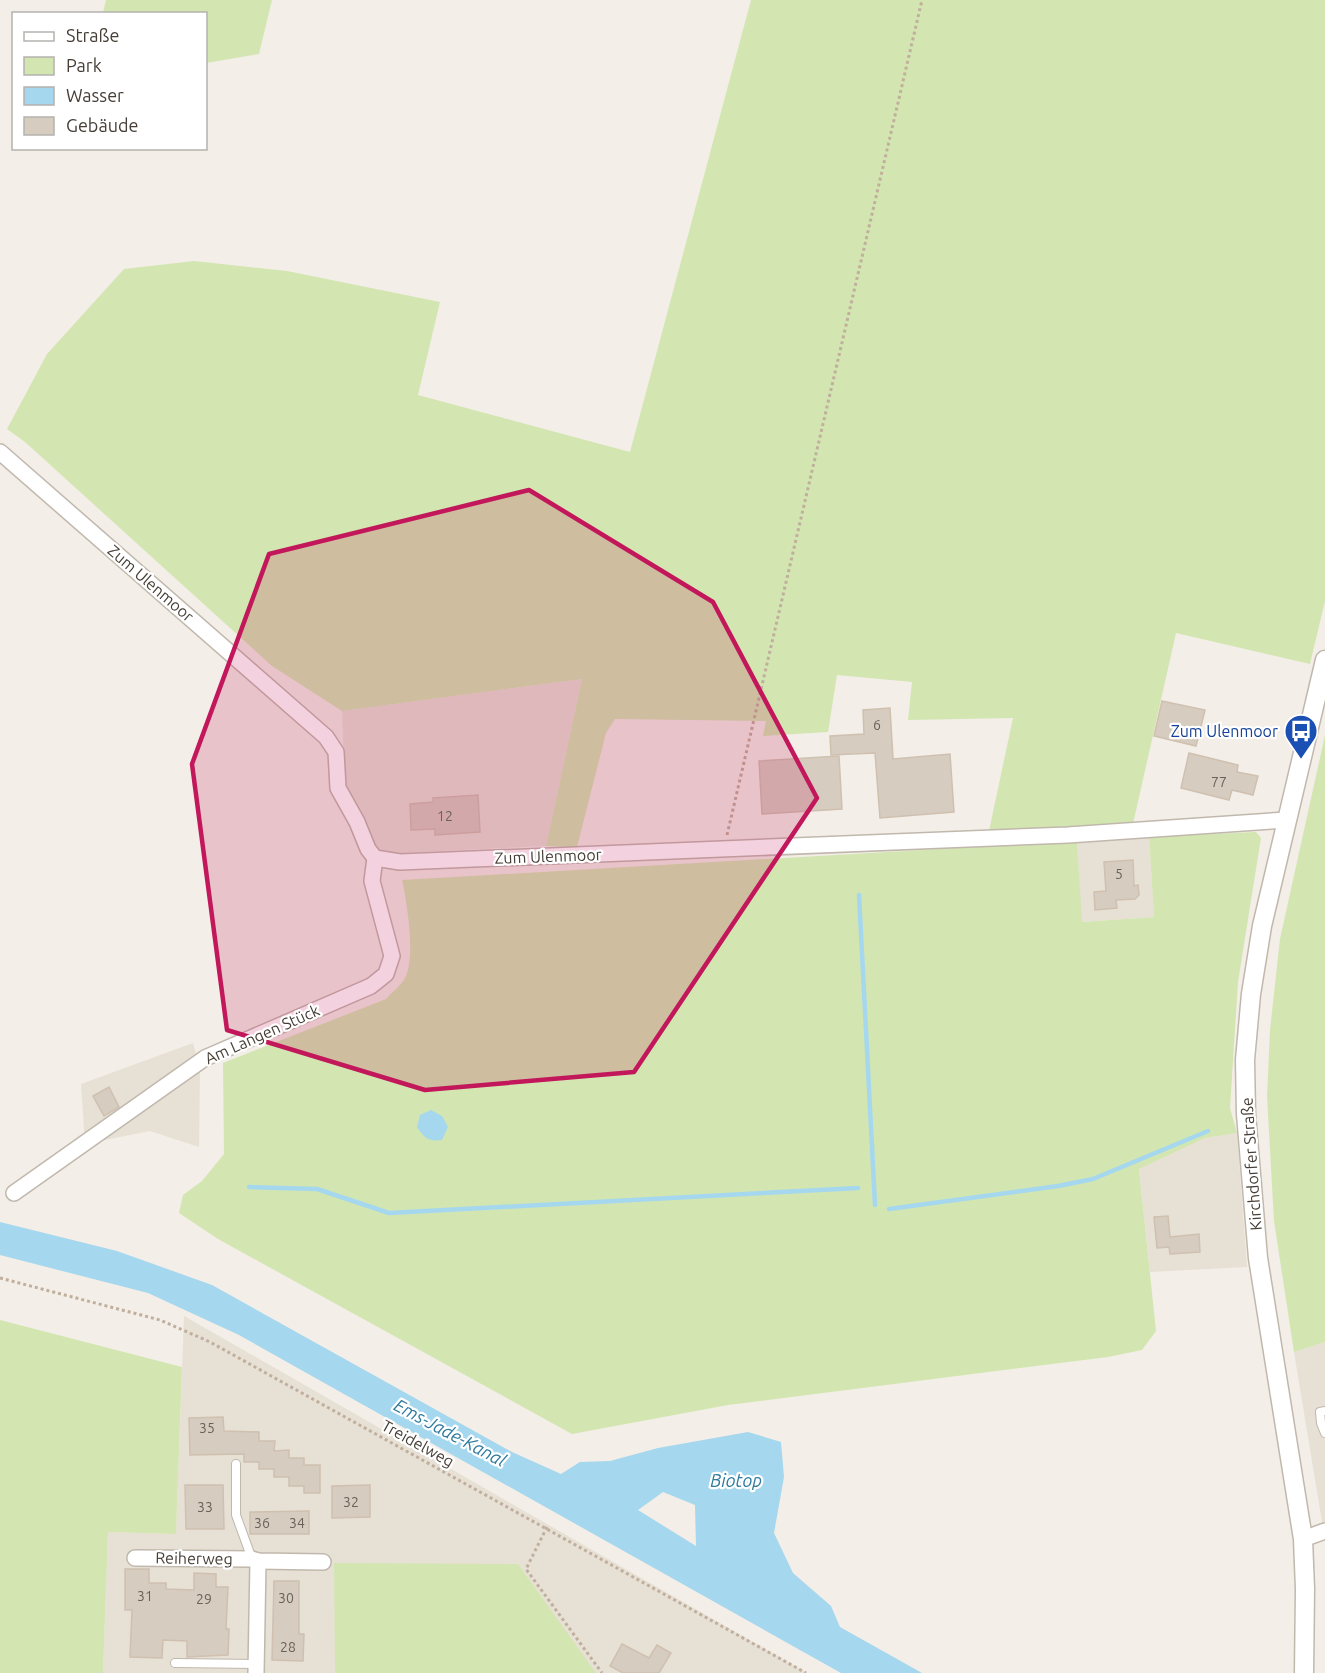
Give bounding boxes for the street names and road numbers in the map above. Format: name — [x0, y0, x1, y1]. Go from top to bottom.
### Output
street label: Zum Ulenmoor — [105, 541, 197, 625]
street label: Zum Ulenmoor — [494, 845, 602, 867]
street label: Am Langen Stück — [202, 1001, 322, 1067]
street label: Kirchdorfer Straße — [1237, 1097, 1265, 1231]
street label: Treidelweg — [379, 1416, 457, 1470]
street label: Reiherweg — [155, 1548, 233, 1568]

